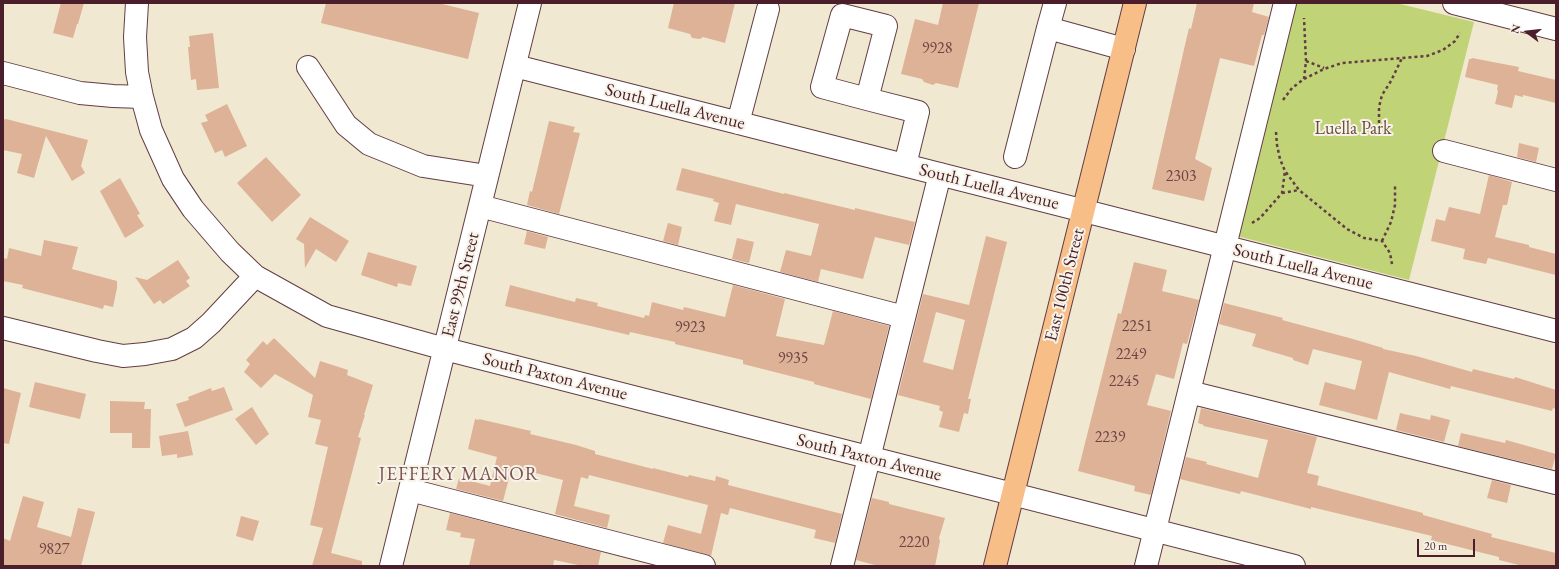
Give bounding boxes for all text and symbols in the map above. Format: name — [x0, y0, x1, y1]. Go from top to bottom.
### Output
north arrow — [1507, 12, 1547, 52]
text: N — [1507, 23, 1523, 35]
house number: 9928 — [922, 39, 952, 59]
street label: South Luella Avenue — [603, 79, 747, 135]
park label: Luella Park — [1314, 118, 1392, 140]
street label: South Luella Avenue — [917, 159, 1061, 215]
house number: 2303 — [1166, 167, 1196, 187]
street label: East 100th Street — [1040, 226, 1090, 344]
street label: East 99th Street — [438, 230, 484, 340]
street label: South Luella Avenue — [1231, 239, 1375, 295]
house number: 2251 — [1122, 317, 1152, 337]
house number: 9923 — [675, 318, 705, 338]
house number: 2249 — [1116, 345, 1146, 365]
street label: South Paxton Avenue — [480, 349, 630, 405]
house number: 9935 — [778, 349, 808, 369]
house number: 2245 — [1109, 372, 1139, 392]
house number: 2239 — [1095, 428, 1125, 448]
street label: South Paxton Avenue — [794, 430, 944, 486]
district label: JEFFERY MANOR — [379, 464, 539, 486]
scale bar — [1419, 531, 1477, 557]
house number: 2220 — [899, 533, 929, 553]
text: 20 m — [1424, 538, 1447, 554]
house number: 9827 — [39, 540, 69, 560]

